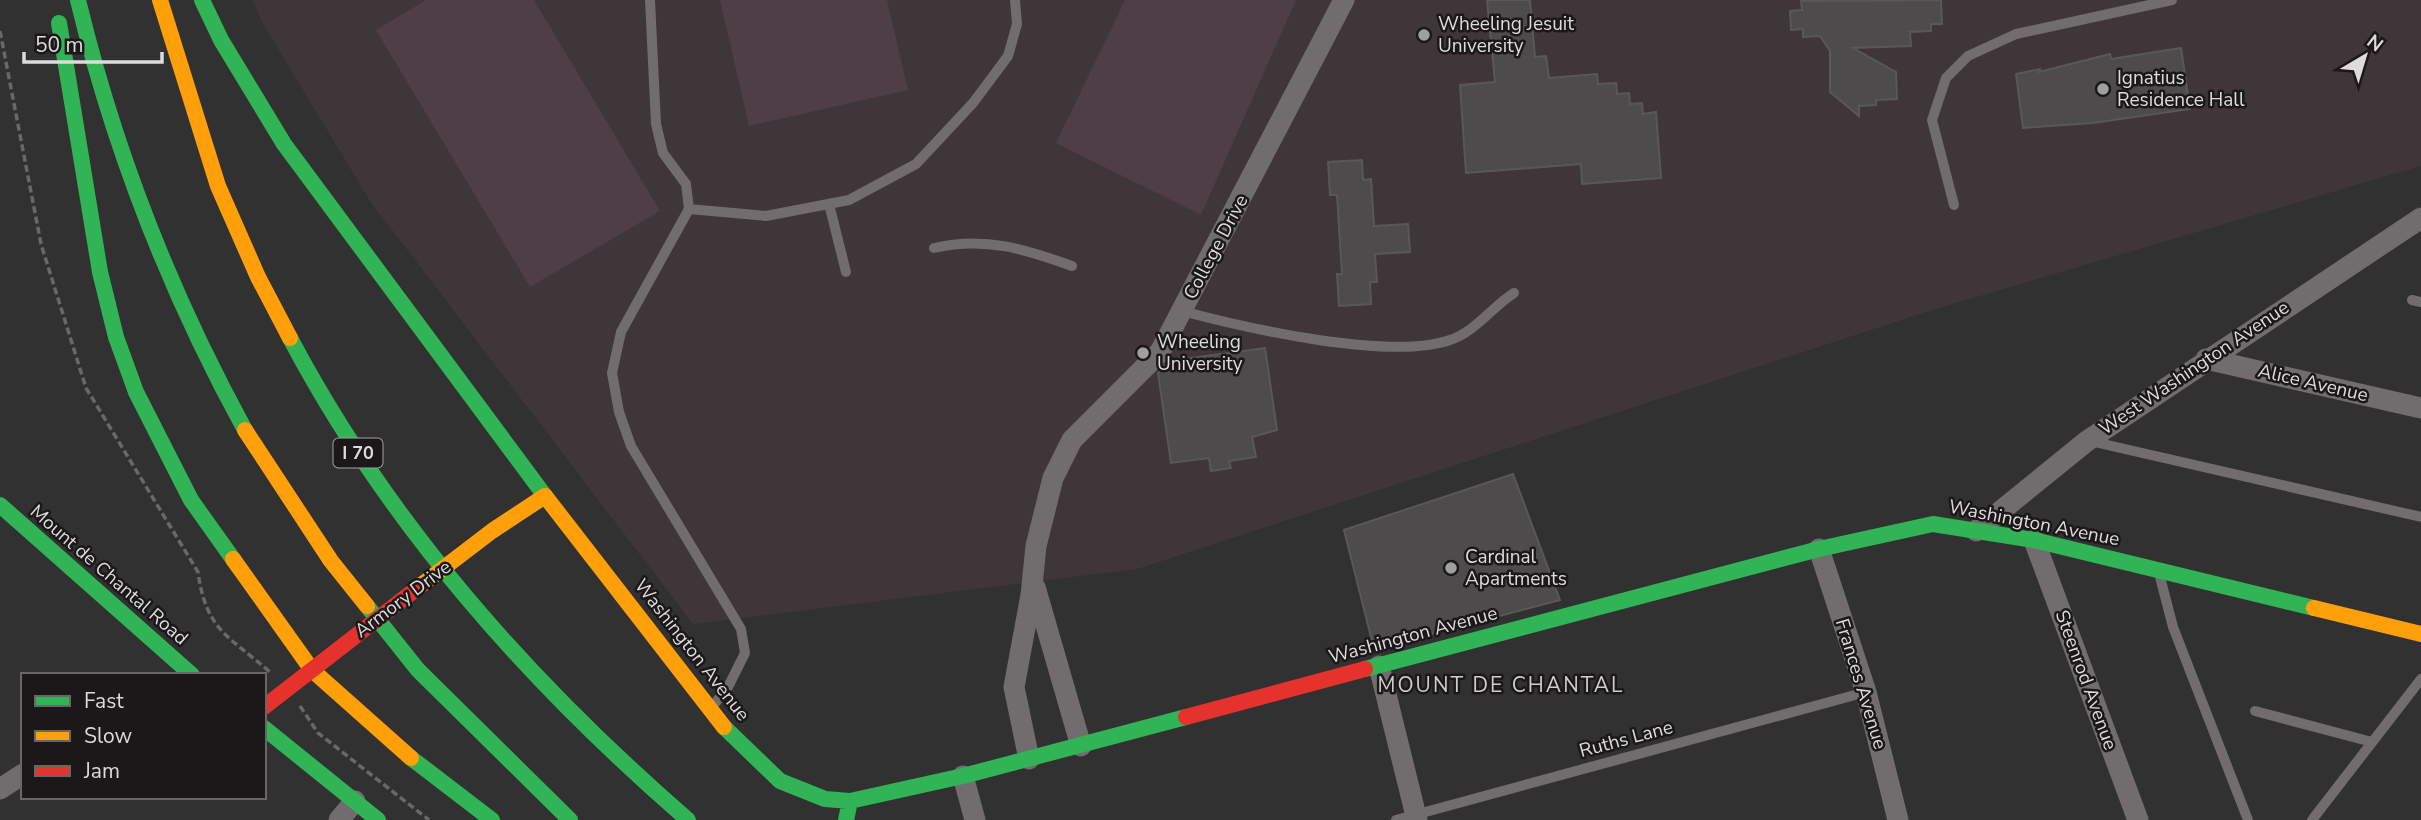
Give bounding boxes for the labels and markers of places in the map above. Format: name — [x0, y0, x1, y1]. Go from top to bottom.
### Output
place label: Wheeling Jesuit University — [1438, 11, 1574, 59]
marker: Wheeling Jesuit University — [1416, 27, 1432, 43]
place label: Ignatius Residence Hall — [2117, 65, 2245, 113]
marker: Ignatius Residence Hall — [2095, 81, 2111, 97]
place label: Wheeling University — [1157, 329, 1243, 377]
marker: Wheeling University — [1135, 345, 1151, 361]
place label: Cardinal Apartments — [1465, 544, 1567, 592]
marker: Cardinal Apartments — [1443, 560, 1459, 576]

